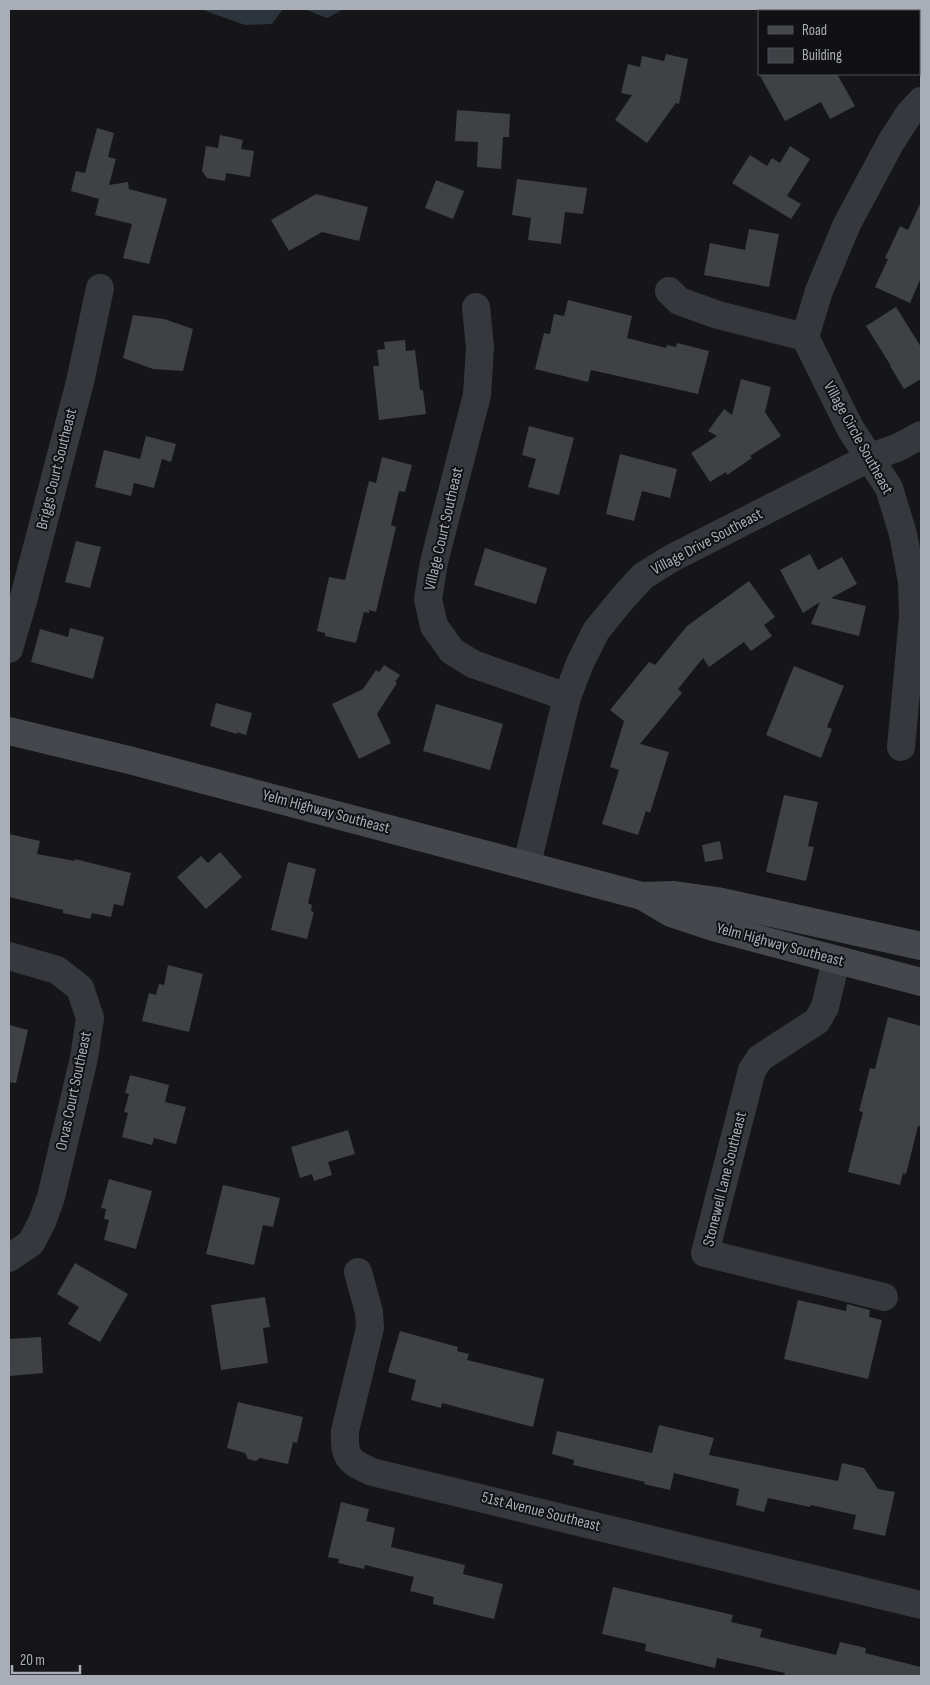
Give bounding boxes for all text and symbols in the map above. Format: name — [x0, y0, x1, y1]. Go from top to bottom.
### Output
legend — [758, 10, 920, 75]
text: Road — [802, 21, 827, 40]
text: Building — [802, 46, 842, 65]
street label: Village Circle Southeast — [819, 378, 897, 498]
street label: Briggs Court Southeast — [33, 406, 81, 531]
street label: Village Court Southeast — [421, 465, 467, 592]
street label: Village Drive Southeast — [648, 505, 766, 579]
street label: Yelm Highway Southeast — [260, 786, 392, 838]
street label: Yelm Highway Southeast — [714, 919, 846, 971]
street label: Orvas Court Southeast — [52, 1030, 96, 1152]
street label: Stonewell Lane Southeast — [699, 1109, 751, 1248]
street label: 51st Avenue Southeast — [480, 1488, 603, 1536]
scale bar — [12, 1642, 80, 1674]
text: 20 m — [20, 1651, 45, 1670]

